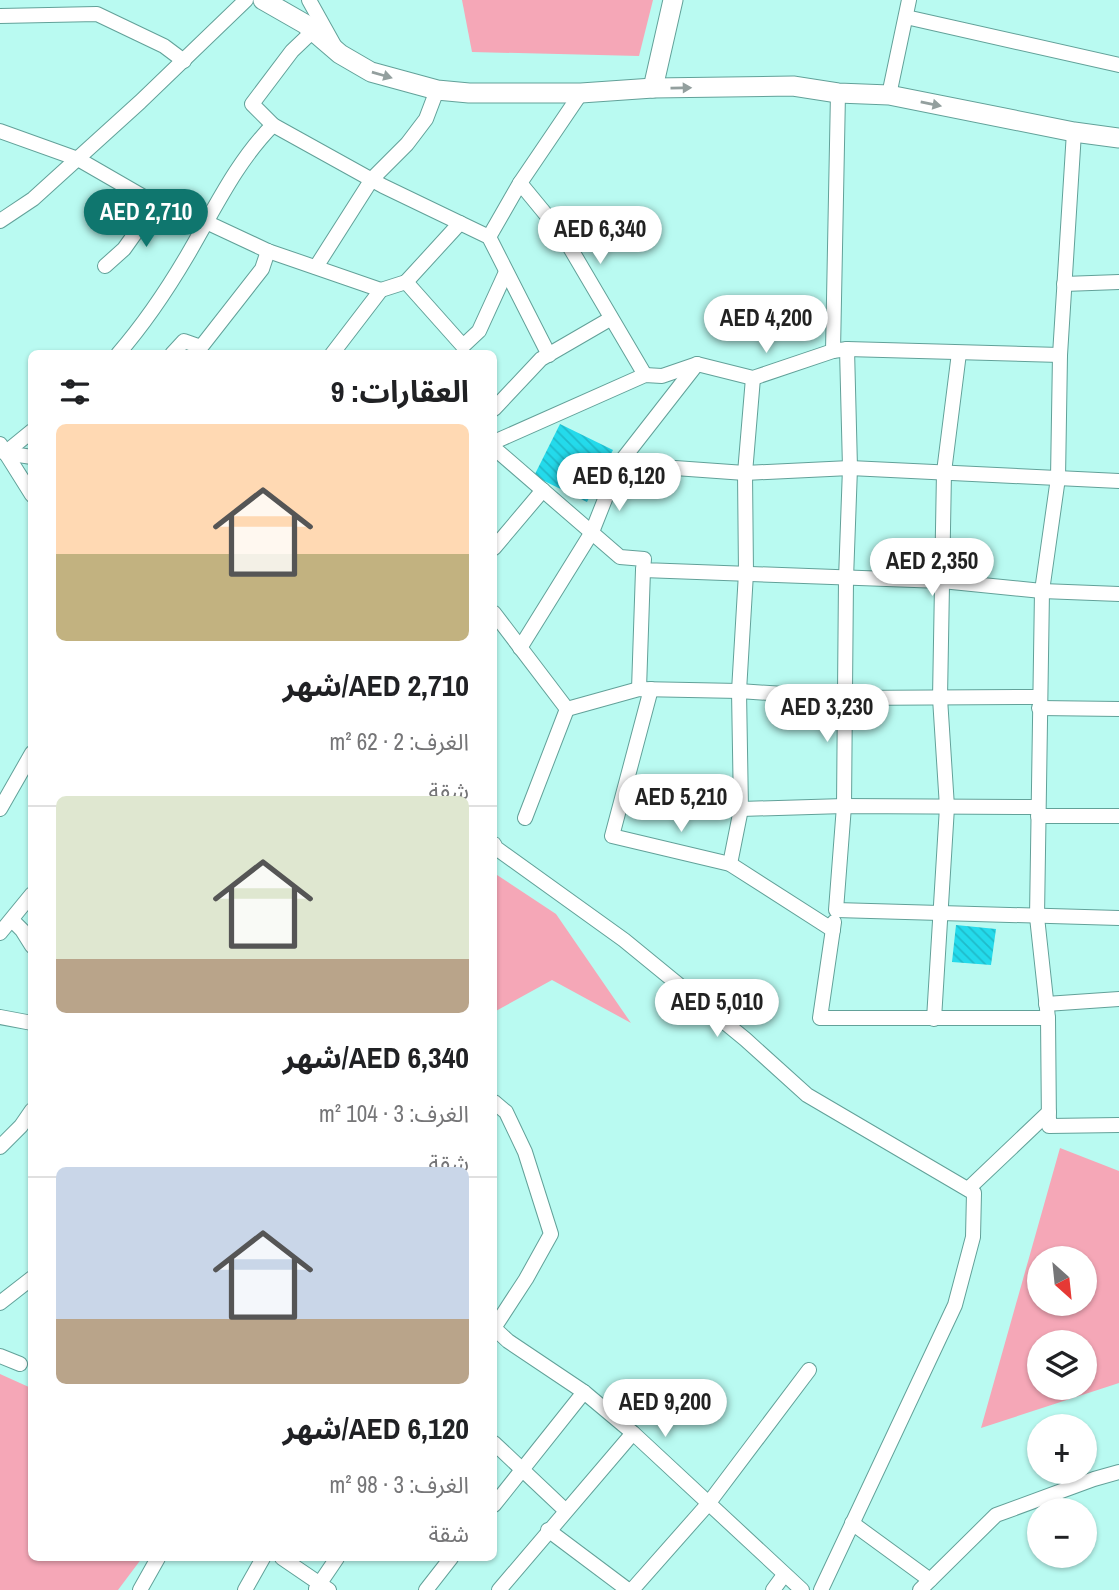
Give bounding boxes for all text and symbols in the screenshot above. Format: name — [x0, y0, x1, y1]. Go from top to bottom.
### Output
one-way arrow — [371, 70, 393, 81]
one-way arrow — [670, 82, 692, 94]
one-way arrow — [920, 98, 942, 109]
pin: AED 2,710 — [66, 190, 226, 249]
text: AED 2,710 — [100, 196, 192, 227]
pin: AED 6,340 — [520, 206, 680, 266]
text: AED 6,340 — [554, 213, 646, 244]
pin: AED 4,200 — [686, 296, 846, 355]
text: AED 4,200 — [720, 302, 812, 333]
text: العقارات: 9 — [331, 371, 469, 411]
icon: filters — [56, 373, 94, 411]
pin: AED 6,120 — [539, 454, 699, 513]
text: AED 6,120 — [573, 460, 665, 491]
icon: home — [200, 469, 326, 595]
pin: AED 2,350 — [852, 538, 1012, 598]
text: AED 2,350 — [886, 545, 978, 576]
text: AED 2,710/شهر — [283, 665, 469, 705]
pin: AED 3,230 — [747, 684, 907, 744]
text: AED 3,230 — [781, 691, 873, 722]
text: الغرف: 2 · 62 m² — [330, 726, 469, 757]
pin: AED 5,210 — [601, 774, 761, 834]
text: شقة — [428, 775, 469, 806]
text: AED 5,210 — [635, 781, 727, 812]
icon: home — [200, 841, 326, 967]
pin: AED 5,010 — [637, 979, 797, 1039]
text: AED 5,010 — [671, 986, 763, 1017]
text: AED 6,340/شهر — [283, 1037, 469, 1077]
text: الغرف: 3 · 104 m² — [319, 1098, 469, 1129]
text: شقة — [428, 1147, 469, 1178]
icon: home — [200, 1212, 326, 1338]
north arrow — [1027, 1246, 1097, 1316]
map controls — [1027, 1246, 1097, 1568]
button: layers — [1027, 1330, 1097, 1400]
pin: AED 9,200 — [585, 1380, 745, 1439]
text: AED 9,200 — [619, 1386, 711, 1417]
text: AED 6,120/شهر — [283, 1408, 469, 1448]
button: + — [1027, 1414, 1097, 1484]
text: الغرف: 3 · 98 m² — [330, 1469, 469, 1500]
button: − — [1027, 1498, 1097, 1568]
text: شقة — [428, 1518, 469, 1549]

